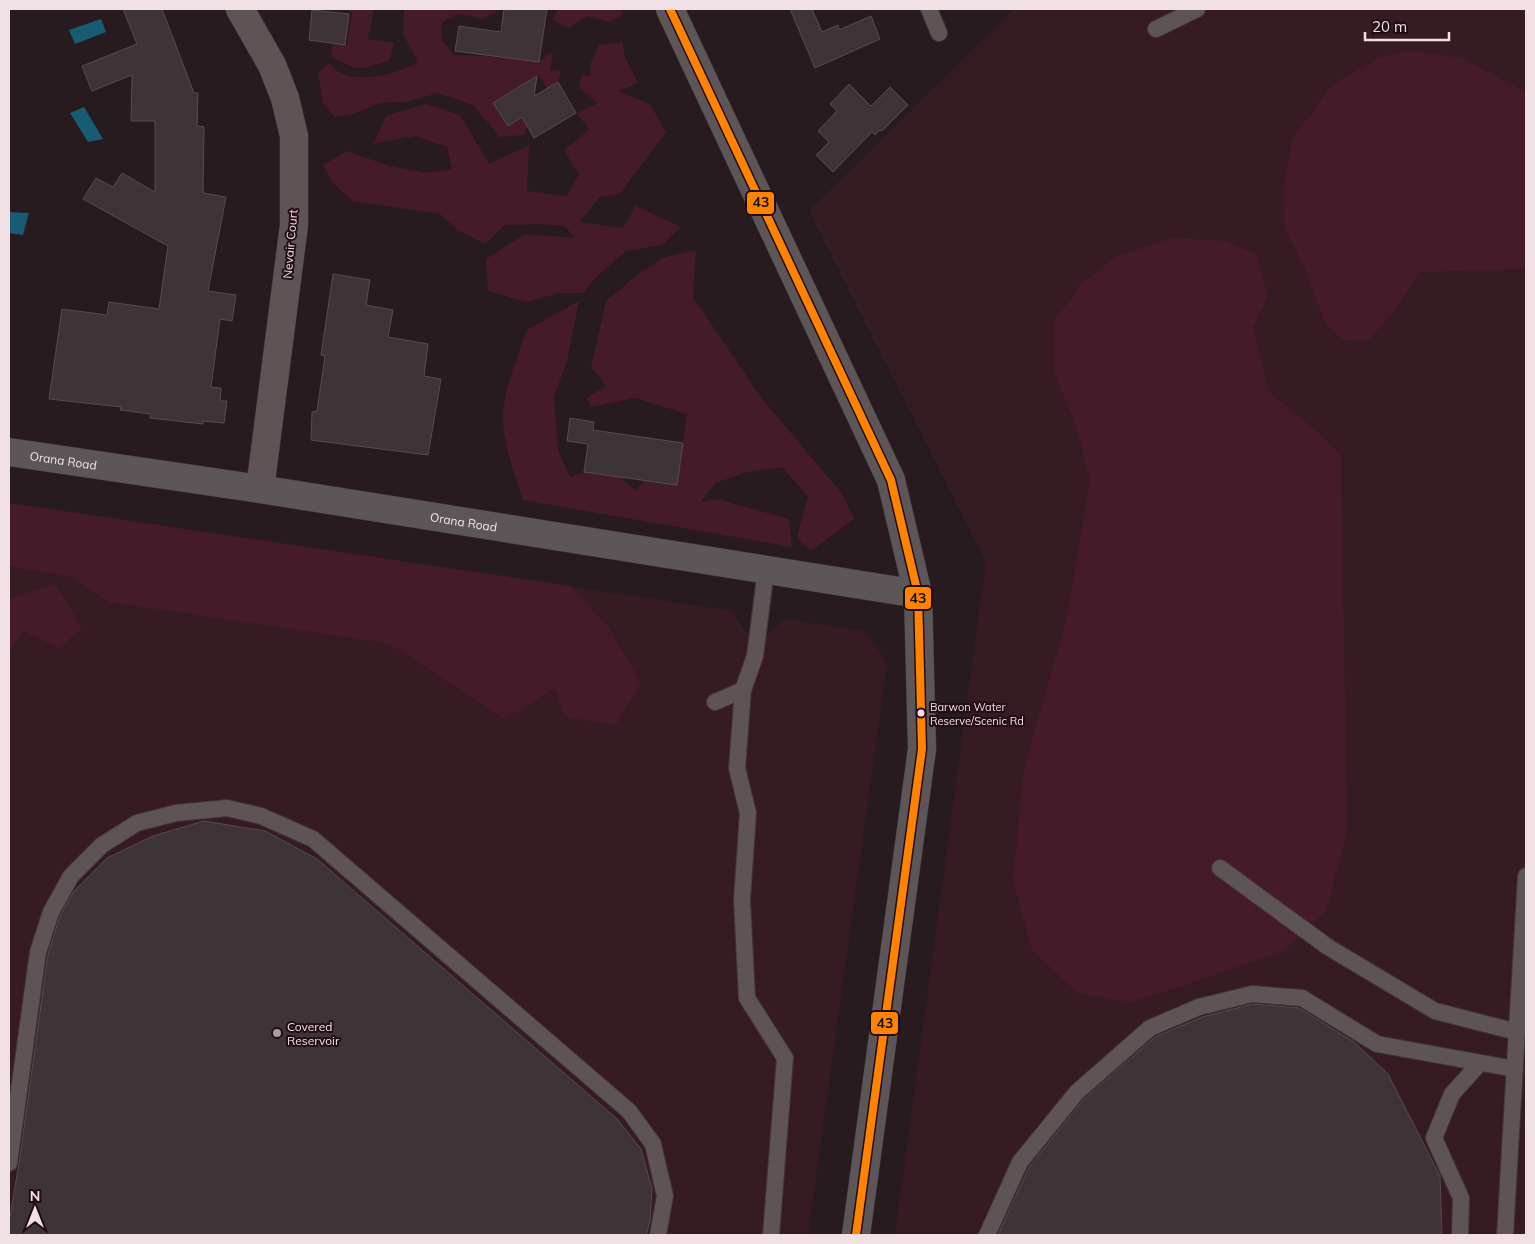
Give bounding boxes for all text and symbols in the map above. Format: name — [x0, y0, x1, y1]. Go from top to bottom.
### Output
scale bar — [1365, 10, 1449, 42]
text: 20 m — [1372, 17, 1407, 36]
line badge: 43 — [746, 191, 775, 215]
text: 43 — [753, 193, 769, 211]
street label: Nevair Court — [279, 209, 301, 279]
street label: Orana Road — [29, 448, 98, 472]
street label: Orana Road — [429, 509, 498, 534]
line badge: 43 — [904, 586, 932, 610]
text: 43 — [910, 589, 926, 607]
place label: Barwon Water Reserve/Scenic Rd — [930, 700, 1024, 728]
marker: Barwon Water Reserve/Scenic Rd — [916, 708, 926, 718]
line badge: 43 — [870, 1011, 899, 1035]
text: 43 — [877, 1014, 893, 1032]
place label: Covered Reservoir — [287, 1019, 340, 1048]
marker: Covered Reservoir — [271, 1027, 283, 1039]
north arrow — [10, 1184, 60, 1234]
text: N — [30, 1187, 40, 1205]

